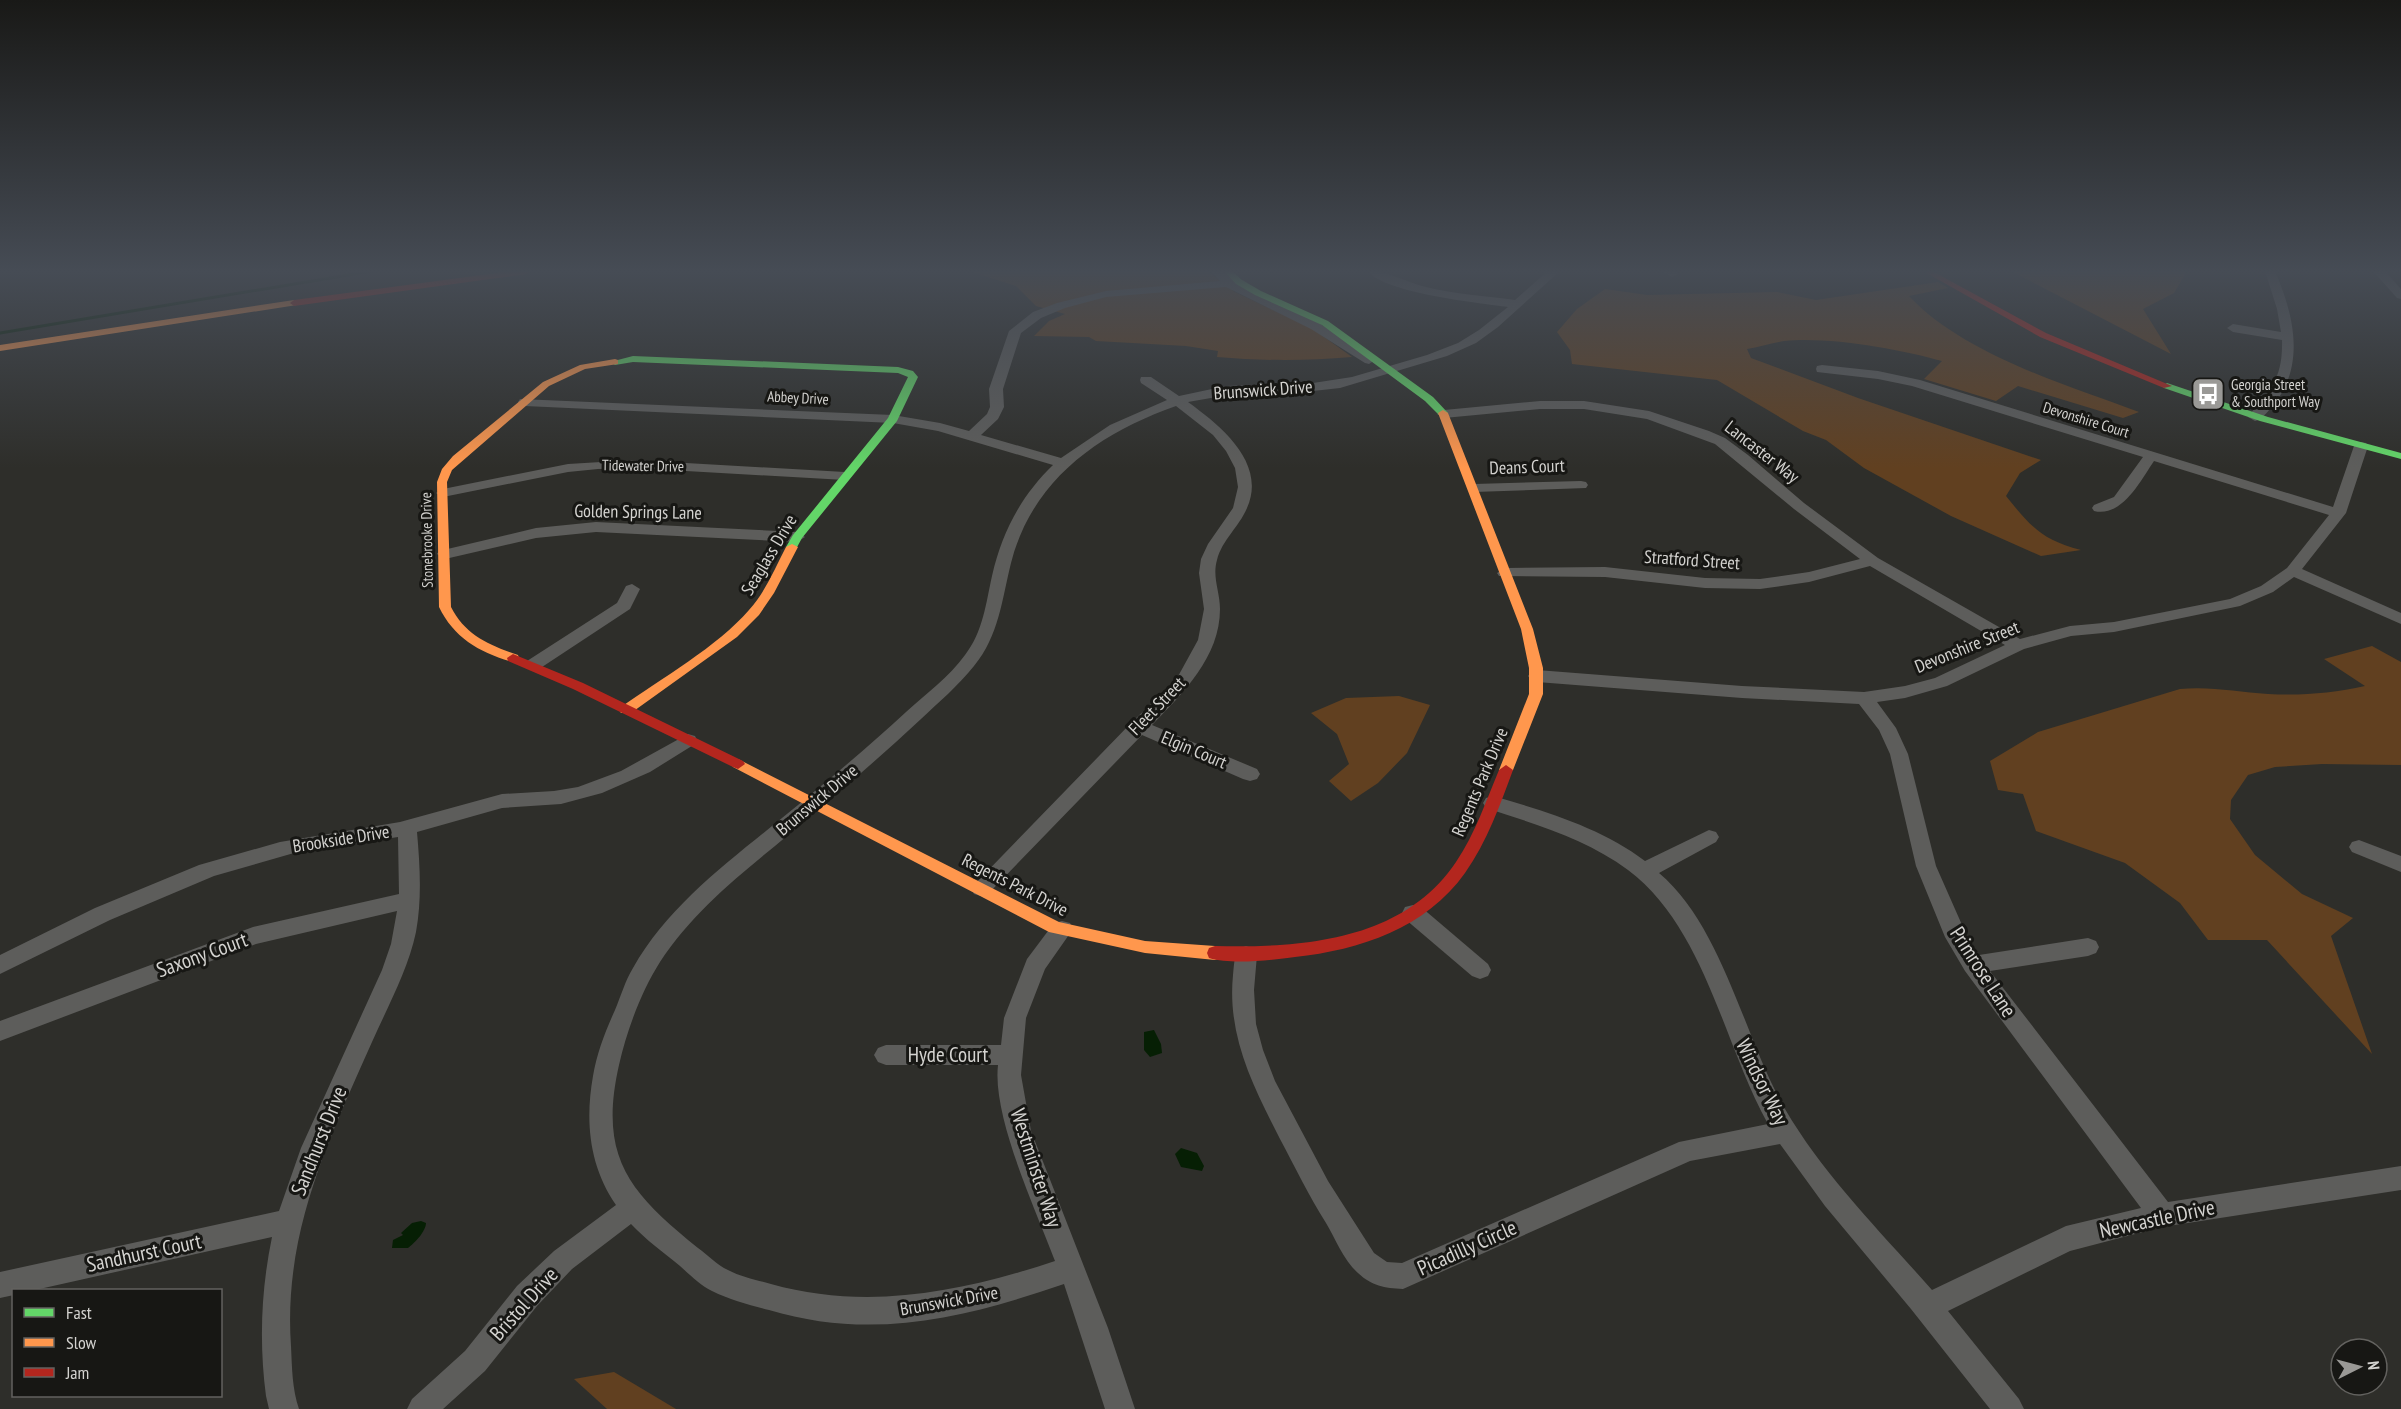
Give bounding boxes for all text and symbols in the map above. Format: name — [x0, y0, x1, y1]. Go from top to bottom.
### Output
street label: Brunswick Drive — [1213, 375, 1313, 404]
place label: Georgia Street & Southport Way — [2231, 375, 2320, 411]
bus stop icon: Georgia Street & Southport Way — [2190, 376, 2226, 412]
street label: Abbey Drive — [767, 386, 829, 409]
street label: Devonshire Court — [2041, 397, 2132, 442]
street label: Lancaster Way — [1720, 415, 1804, 488]
street label: Deans Court — [1489, 454, 1565, 479]
street label: Tidewater Drive — [602, 455, 684, 476]
street label: Stonebrooke Drive — [416, 492, 437, 588]
street label: Golden Springs Lane — [574, 499, 702, 524]
street label: Seaglass Drive — [735, 510, 802, 599]
street label: Stratford Street — [1643, 545, 1741, 574]
street label: Devonshire Street — [1911, 615, 2022, 678]
street label: Fleet Street — [1123, 672, 1190, 740]
street label: Regents Park Drive — [1446, 724, 1513, 840]
street label: Elgin Court — [1158, 725, 1230, 774]
street label: Brunswick Drive — [771, 759, 862, 840]
street label: Brookside Drive — [291, 820, 391, 858]
street label: Regents Park Drive — [958, 848, 1072, 921]
street label: Primrose Lane — [1944, 921, 2023, 1022]
street label: Saxony Court — [153, 926, 251, 983]
street label: Windsor Way — [1730, 1034, 1795, 1129]
street label: Hyde Court — [908, 1041, 989, 1068]
street label: Sandhurst Drive — [284, 1082, 353, 1199]
street label: Westminster Way — [1005, 1105, 1068, 1231]
street label: Newcastle Drive — [2097, 1193, 2217, 1244]
street label: Picadilly Circle — [1413, 1214, 1521, 1281]
street label: Sandhurst Court — [84, 1227, 204, 1278]
street label: Bristol Drive — [484, 1261, 564, 1346]
street label: Brunswick Drive — [898, 1281, 1000, 1320]
legend — [12, 1289, 222, 1397]
text: Fast — [66, 1301, 92, 1324]
text: Slow — [66, 1331, 97, 1354]
north arrow — [2329, 1337, 2389, 1397]
text: N — [2364, 1360, 2384, 1371]
text: Jam — [65, 1361, 89, 1384]

